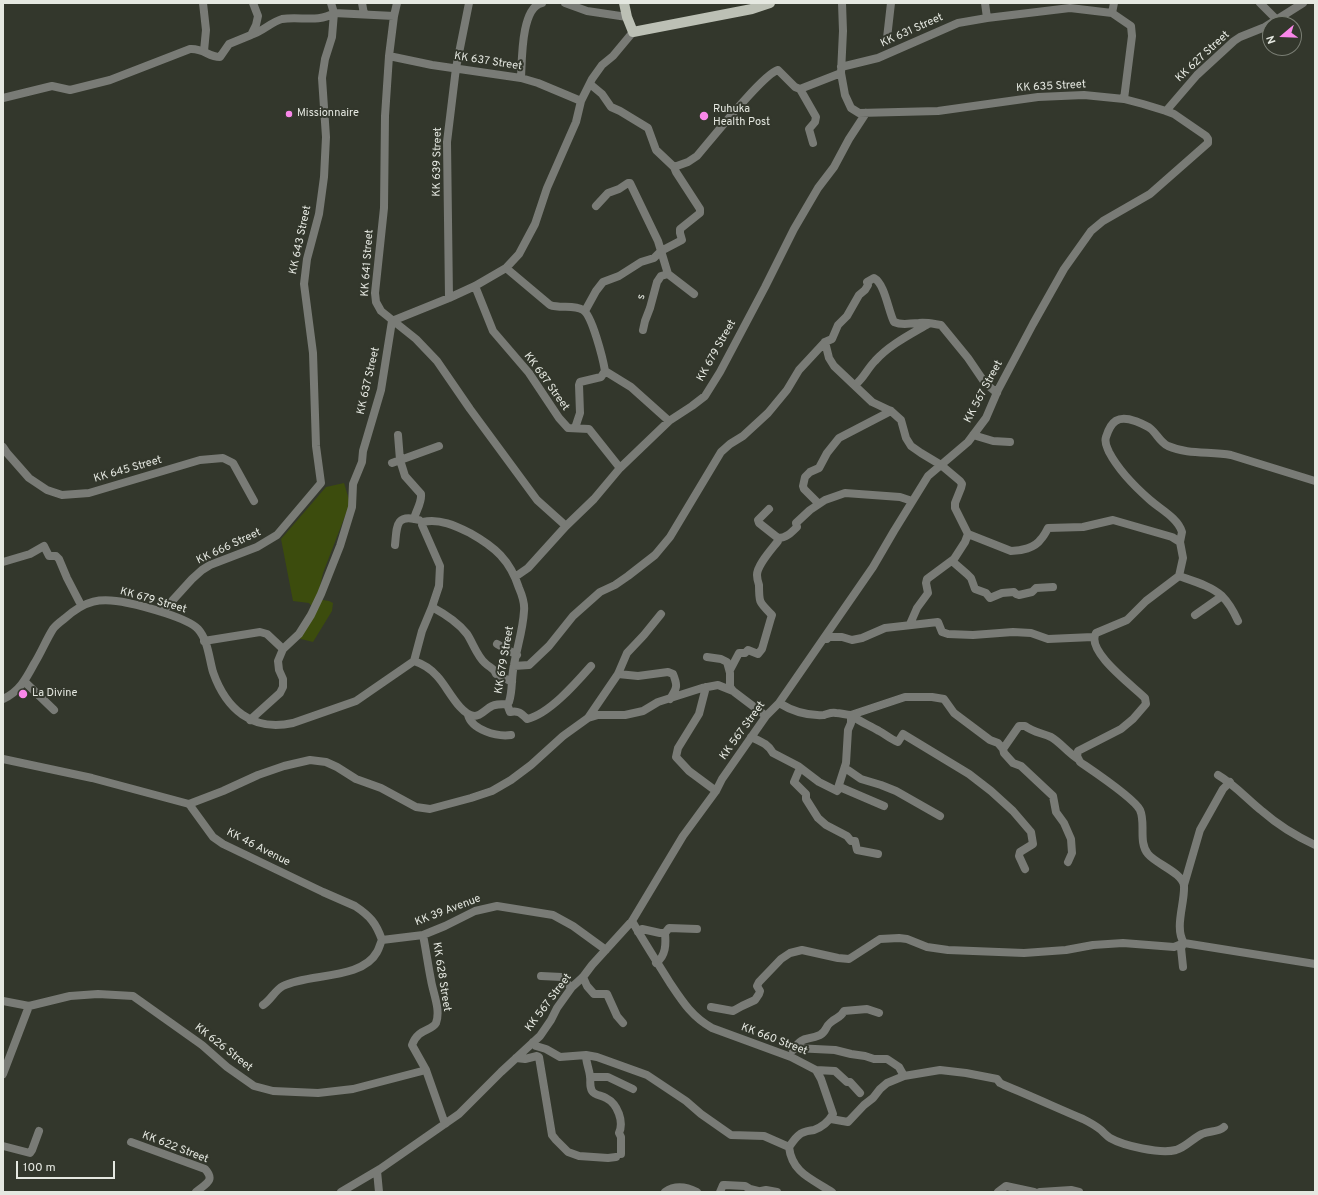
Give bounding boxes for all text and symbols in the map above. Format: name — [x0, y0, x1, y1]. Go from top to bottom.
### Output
street label: KK 631 Street — [879, 11, 945, 51]
north arrow — [1262, 16, 1302, 56]
street label: KK 627 Street — [1173, 29, 1233, 85]
text: N — [1264, 34, 1280, 46]
street label: KK 637 Street — [453, 50, 523, 74]
street label: KK 635 Street — [1016, 79, 1086, 95]
place label: Ruhuka Health Post — [713, 103, 770, 129]
place label: Missionnaire — [297, 107, 359, 121]
marker: Missionnaire — [284, 109, 294, 119]
marker: Ruhuka Health Post — [698, 110, 710, 122]
street label: KK 639 Street — [431, 127, 445, 197]
street label: KK 643 Street — [287, 204, 315, 276]
street label: KK 641 Street — [359, 229, 377, 297]
street label: s — [635, 293, 649, 301]
street label: KK 679 Street — [695, 318, 739, 384]
street label: KK 637 Street — [355, 346, 383, 416]
street label: KK 687 Street — [520, 350, 572, 414]
street label: KK 567 Street — [962, 358, 1006, 426]
street label: KK 645 Street — [92, 454, 164, 486]
street label: KK 666 Street — [195, 526, 263, 568]
street label: KK 679 Street — [118, 585, 188, 617]
street label: KK 679 Street — [493, 625, 517, 695]
place label: La Divine — [32, 687, 78, 701]
marker: La Divine — [17, 688, 29, 700]
street label: KK 567 Street — [717, 699, 769, 763]
street label: KK 46 Avenue — [224, 826, 292, 870]
street label: KK 39 Avenue — [413, 892, 483, 930]
street label: KK 628 Street — [429, 941, 453, 1013]
street label: KK 567 Street — [523, 972, 575, 1034]
street label: KK 626 Street — [191, 1021, 255, 1075]
street label: KK 660 Street — [739, 1021, 809, 1059]
street label: KK 622 Street — [140, 1129, 210, 1167]
scale bar — [18, 1153, 117, 1179]
text: 100 m — [23, 1160, 56, 1176]

